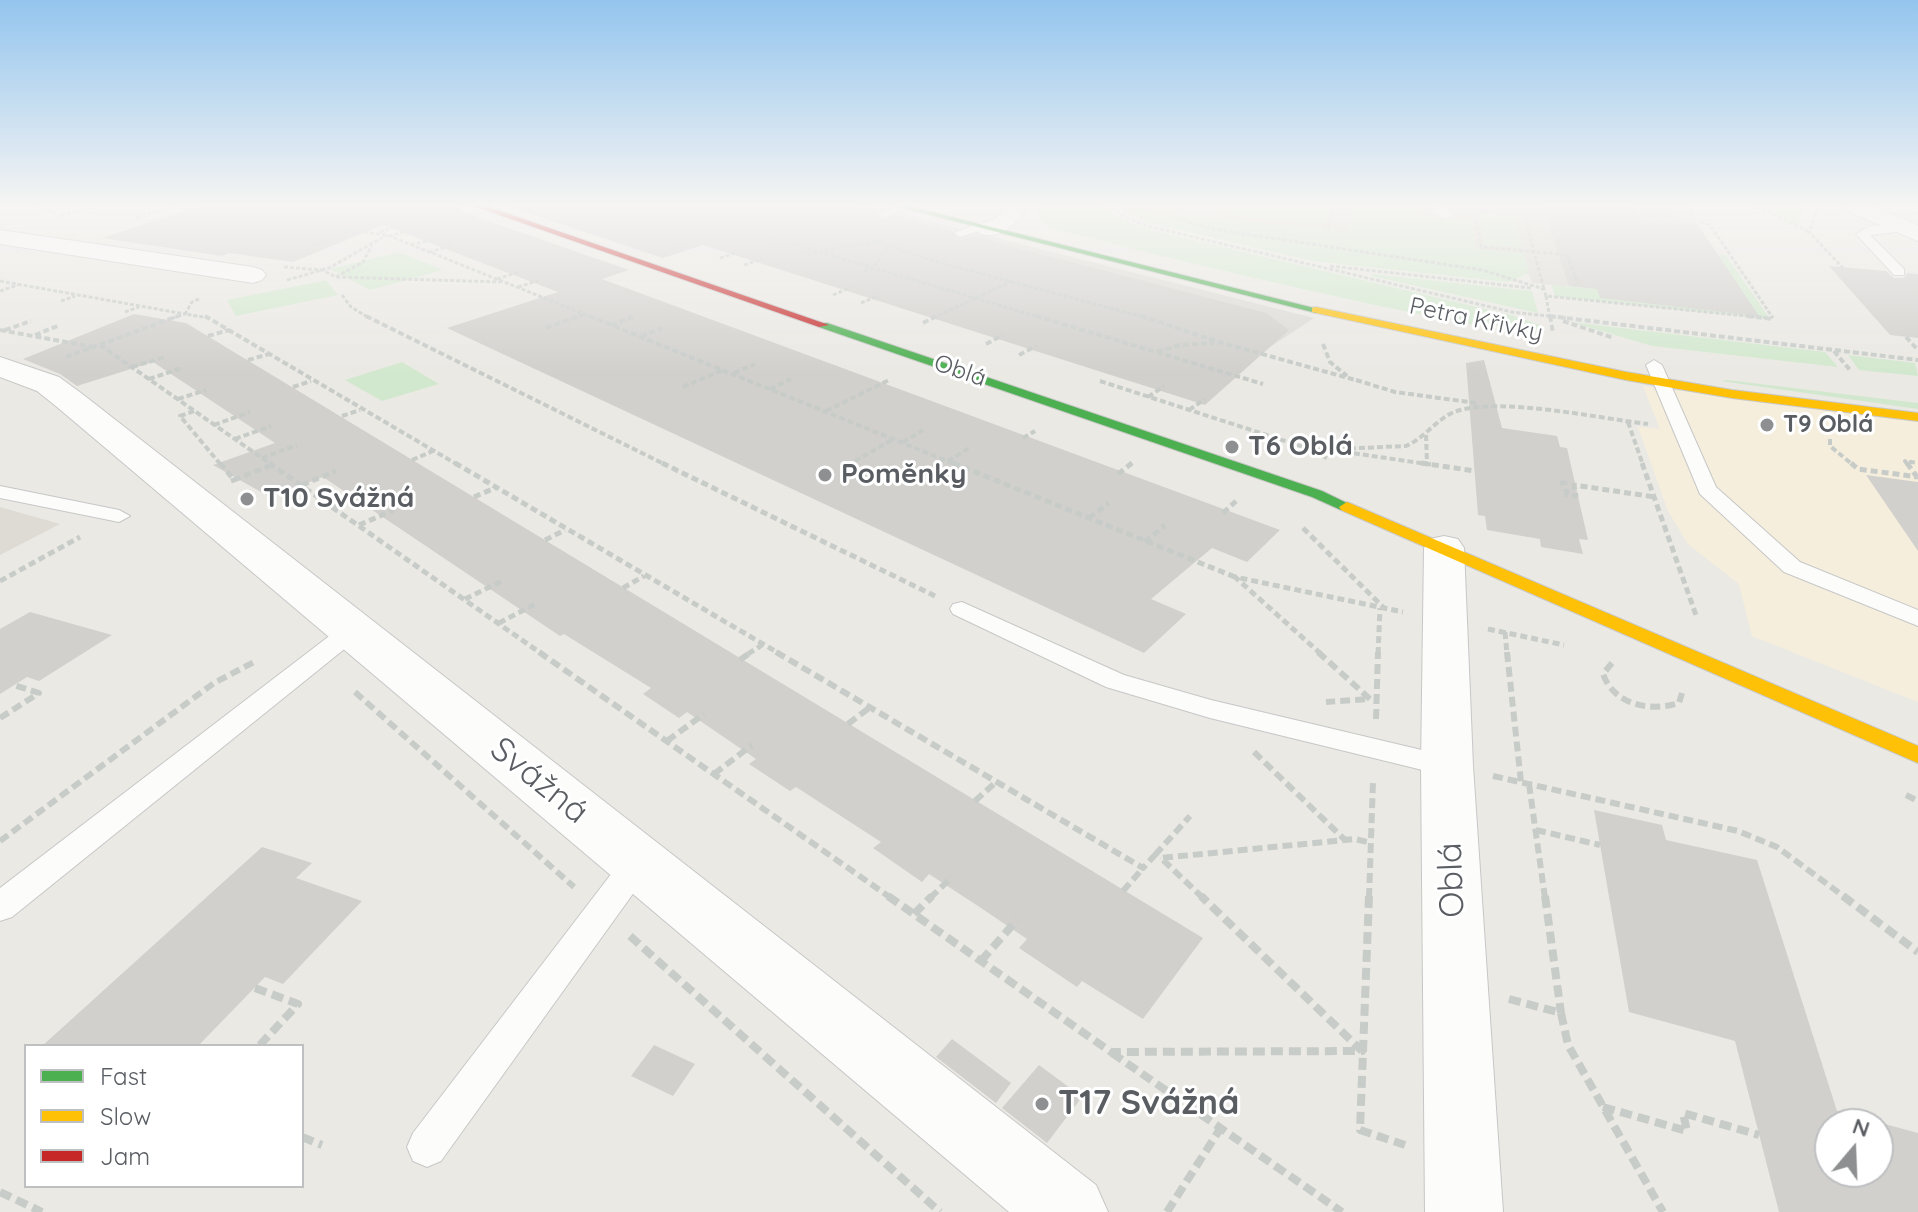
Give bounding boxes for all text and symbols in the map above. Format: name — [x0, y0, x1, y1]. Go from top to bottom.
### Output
street label: Petra Křivky — [1407, 292, 1545, 348]
street label: Oblá — [930, 349, 990, 393]
place label: T9 Oblá — [1783, 411, 1873, 439]
marker: T9 Oblá — [1758, 416, 1776, 434]
place label: T6 Oblá — [1248, 430, 1353, 464]
marker: T6 Oblá — [1223, 438, 1241, 456]
place label: Poměnky — [841, 458, 966, 492]
marker: Poměnky — [816, 466, 834, 484]
place label: T10 Svážná — [263, 482, 414, 516]
marker: T10 Svážná — [238, 490, 256, 508]
street label: Svážná — [482, 729, 596, 833]
street label: Oblá — [1430, 842, 1474, 918]
legend — [24, 1044, 304, 1188]
text: Fast — [100, 1061, 147, 1091]
place label: T17 Svážná — [1058, 1084, 1239, 1124]
marker: T17 Svážná — [1033, 1095, 1051, 1113]
text: Slow — [100, 1101, 151, 1131]
north arrow — [1814, 1108, 1894, 1188]
text: N — [1849, 1111, 1873, 1143]
text: Jam — [100, 1141, 150, 1171]

